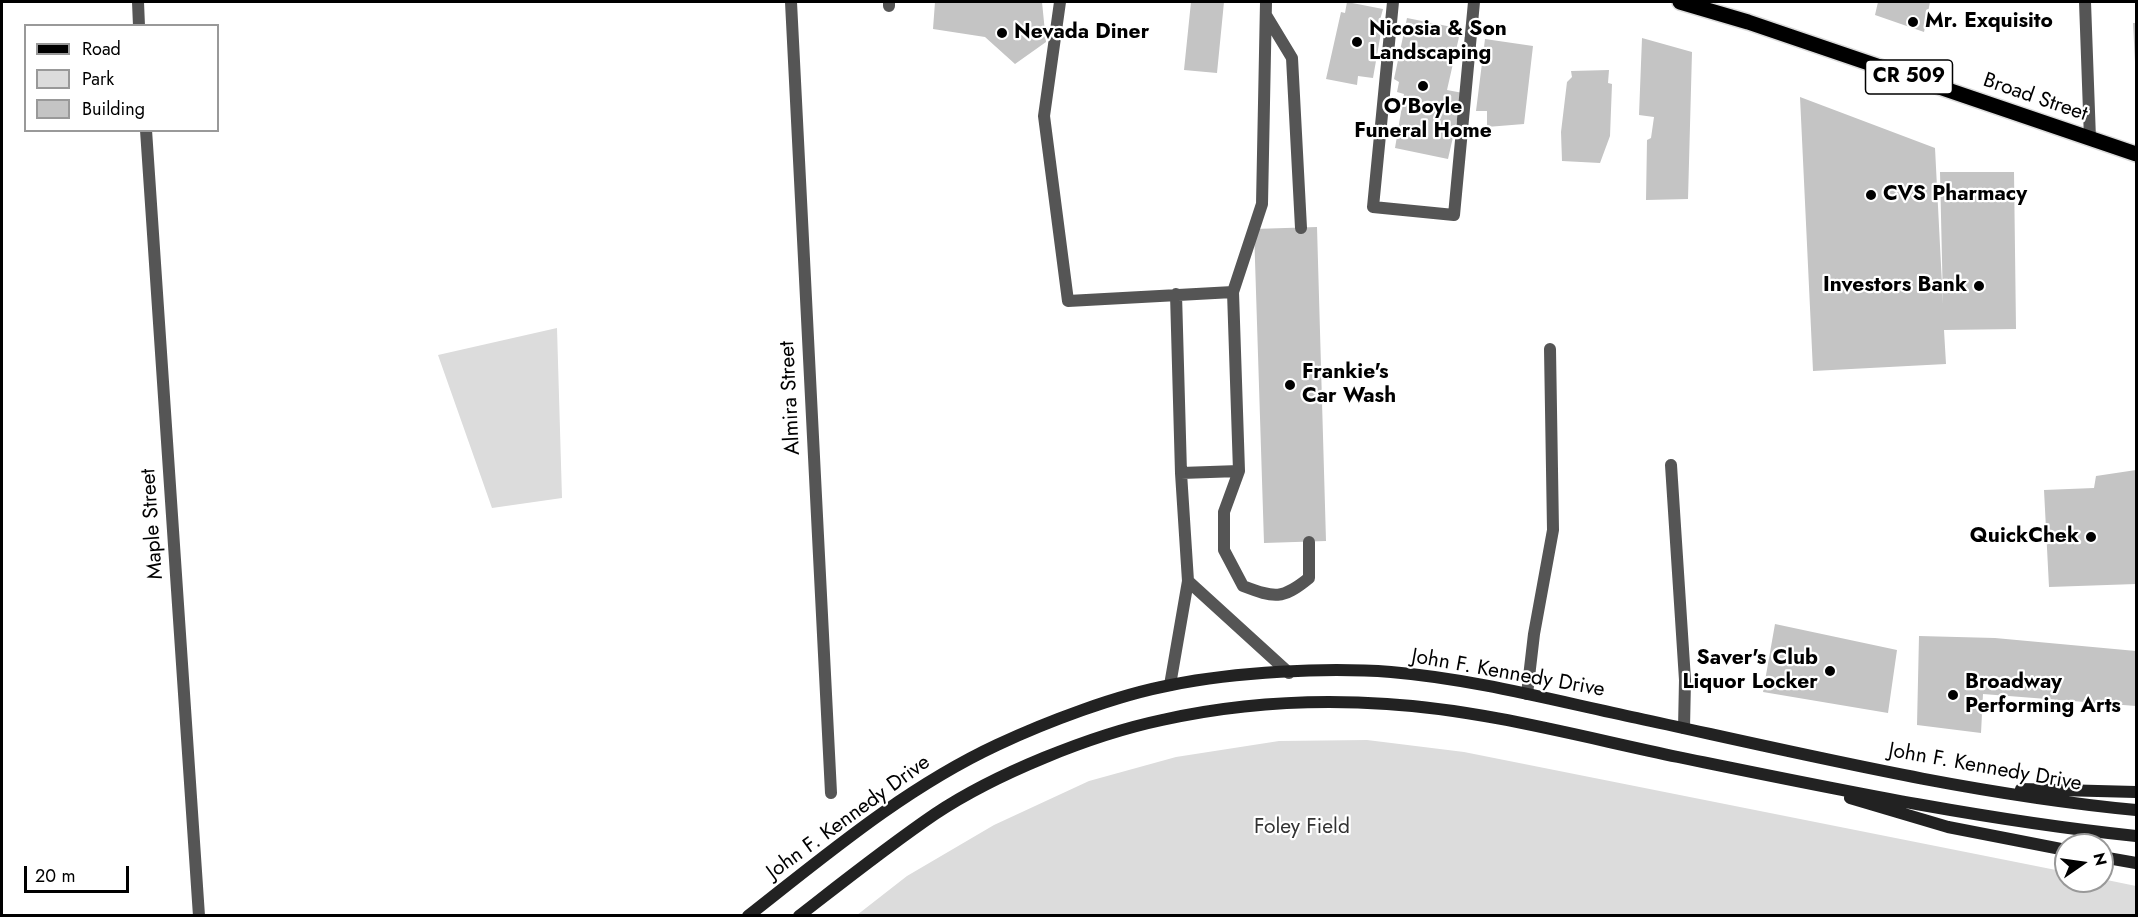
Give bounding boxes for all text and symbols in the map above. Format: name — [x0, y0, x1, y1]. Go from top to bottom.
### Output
place label: Mr. Exquisito — [1925, 9, 2053, 35]
marker: Mr. Exquisito — [1906, 15, 1920, 29]
place label: Nicosia & Son Landscaping — [1369, 17, 1507, 67]
place label: Nevada Diner — [1014, 20, 1149, 46]
legend — [24, 24, 219, 132]
marker: Nevada Diner — [995, 26, 1009, 40]
marker: Nicosia & Son Landscaping — [1350, 35, 1364, 49]
text: Road — [82, 36, 121, 62]
road number: CR 509 — [1866, 60, 1952, 94]
text: Park — [82, 66, 114, 92]
street label: Broad Street — [1980, 68, 2090, 128]
marker: O'Boyle Funeral Home — [1416, 79, 1430, 93]
place label: O'Boyle Funeral Home — [1354, 95, 1492, 145]
text: Building — [82, 96, 145, 122]
place label: CVS Pharmacy — [1883, 182, 2027, 208]
marker: CVS Pharmacy — [1864, 188, 1878, 202]
place label: Investors Bank — [1823, 273, 1967, 299]
marker: Investors Bank — [1972, 279, 1986, 293]
street label: Almira Street — [775, 340, 807, 456]
place label: Frankie's Car Wash — [1302, 360, 1396, 410]
marker: Frankie's Car Wash — [1283, 378, 1297, 392]
street label: Maple Street — [137, 468, 169, 580]
place label: QuickChek — [1970, 524, 2079, 550]
marker: QuickChek — [2084, 530, 2098, 544]
street label: John F. Kennedy Drive — [1410, 645, 1606, 703]
place label: Saver's Club Liquor Locker — [1682, 646, 1818, 696]
marker: Saver's Club Liquor Locker — [1823, 664, 1837, 678]
place label: Broadway Performing Arts — [1965, 670, 2121, 720]
marker: Broadway Performing Arts — [1946, 688, 1960, 702]
street label: John F. Kennedy Drive — [1887, 739, 2083, 797]
street label: John F. Kennedy Drive — [762, 750, 936, 886]
park label: Foley Field — [1254, 815, 1350, 841]
north arrow — [2054, 833, 2114, 893]
text: N — [2087, 851, 2113, 868]
scale bar — [27, 854, 132, 892]
text: 20 m — [35, 863, 75, 889]

